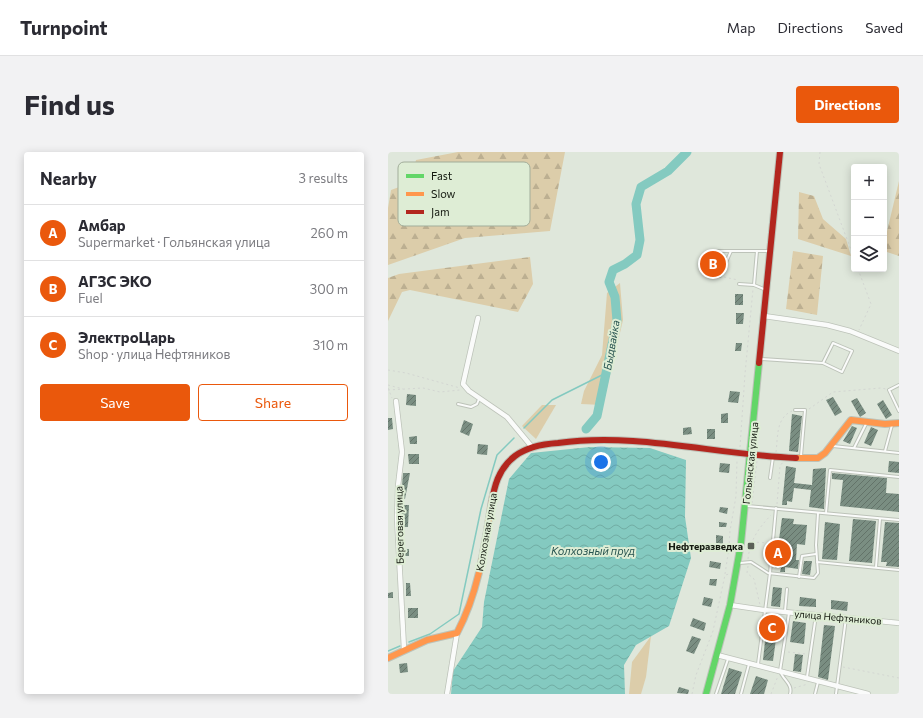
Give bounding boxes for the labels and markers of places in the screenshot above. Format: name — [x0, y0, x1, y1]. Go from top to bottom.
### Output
pin: B — [700, 249, 726, 279]
pin: A — [765, 538, 791, 568]
place label: Нефтеразведка — [668, 540, 743, 552]
marker: Нефтеразведка — [746, 541, 756, 551]
pin: C — [759, 613, 785, 643]

